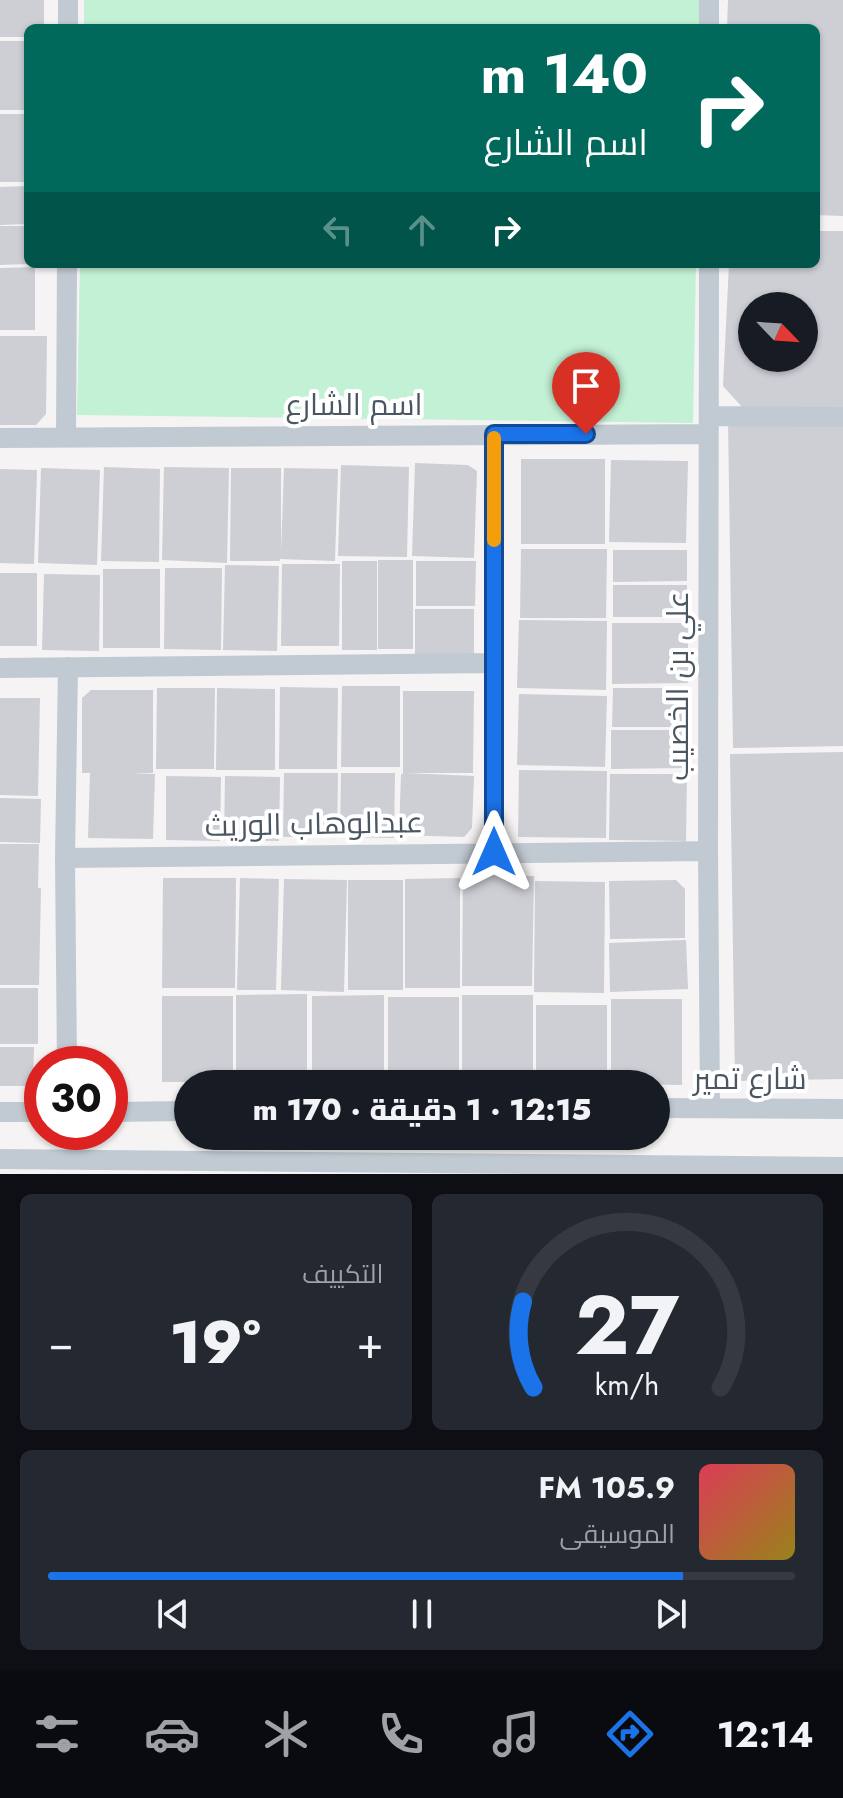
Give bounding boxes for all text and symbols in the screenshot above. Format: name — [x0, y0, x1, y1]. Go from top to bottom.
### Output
text: 140 m — [481, 33, 648, 114]
icon: right — [676, 56, 780, 160]
text: اسم الشارع — [484, 116, 648, 168]
icon: left — [316, 208, 360, 252]
icon: ahead — [400, 208, 444, 252]
icon: right — [484, 208, 528, 252]
north arrow — [738, 292, 818, 372]
map controls — [738, 292, 818, 372]
pin — [552, 352, 620, 434]
icon: arrive — [564, 364, 608, 408]
street label: اسم الشارع — [285, 383, 423, 426]
street label: علي بن الخصيب — [656, 591, 701, 781]
street label: عبدالوهاب الوريث — [205, 800, 423, 847]
position arrow — [452, 810, 536, 894]
speed limit sign: 30 — [24, 1046, 128, 1150]
street label: شارع تمير — [691, 1057, 807, 1100]
text: 12:15 · 1 دقيقة · 170 m — [253, 1088, 591, 1131]
text: التكييف — [302, 1255, 384, 1293]
text: 27 — [575, 1265, 680, 1385]
text: 19° — [169, 1299, 261, 1386]
text: − — [48, 1311, 74, 1375]
text: + — [356, 1311, 384, 1375]
text: km/h — [595, 1364, 660, 1406]
text: 105.9 FM — [538, 1466, 675, 1509]
text: الموسيقى — [560, 1515, 675, 1553]
icon: previous — [151, 1592, 195, 1636]
icon: pause — [400, 1592, 444, 1636]
icon: next — [649, 1592, 693, 1636]
icon: filters — [29, 1706, 85, 1762]
icon: car — [144, 1706, 200, 1762]
icon: climate — [258, 1706, 314, 1762]
icon: phone — [373, 1706, 429, 1762]
icon: music — [488, 1706, 544, 1762]
icon: directions — [602, 1706, 658, 1762]
text: 12:14 — [717, 1708, 814, 1760]

